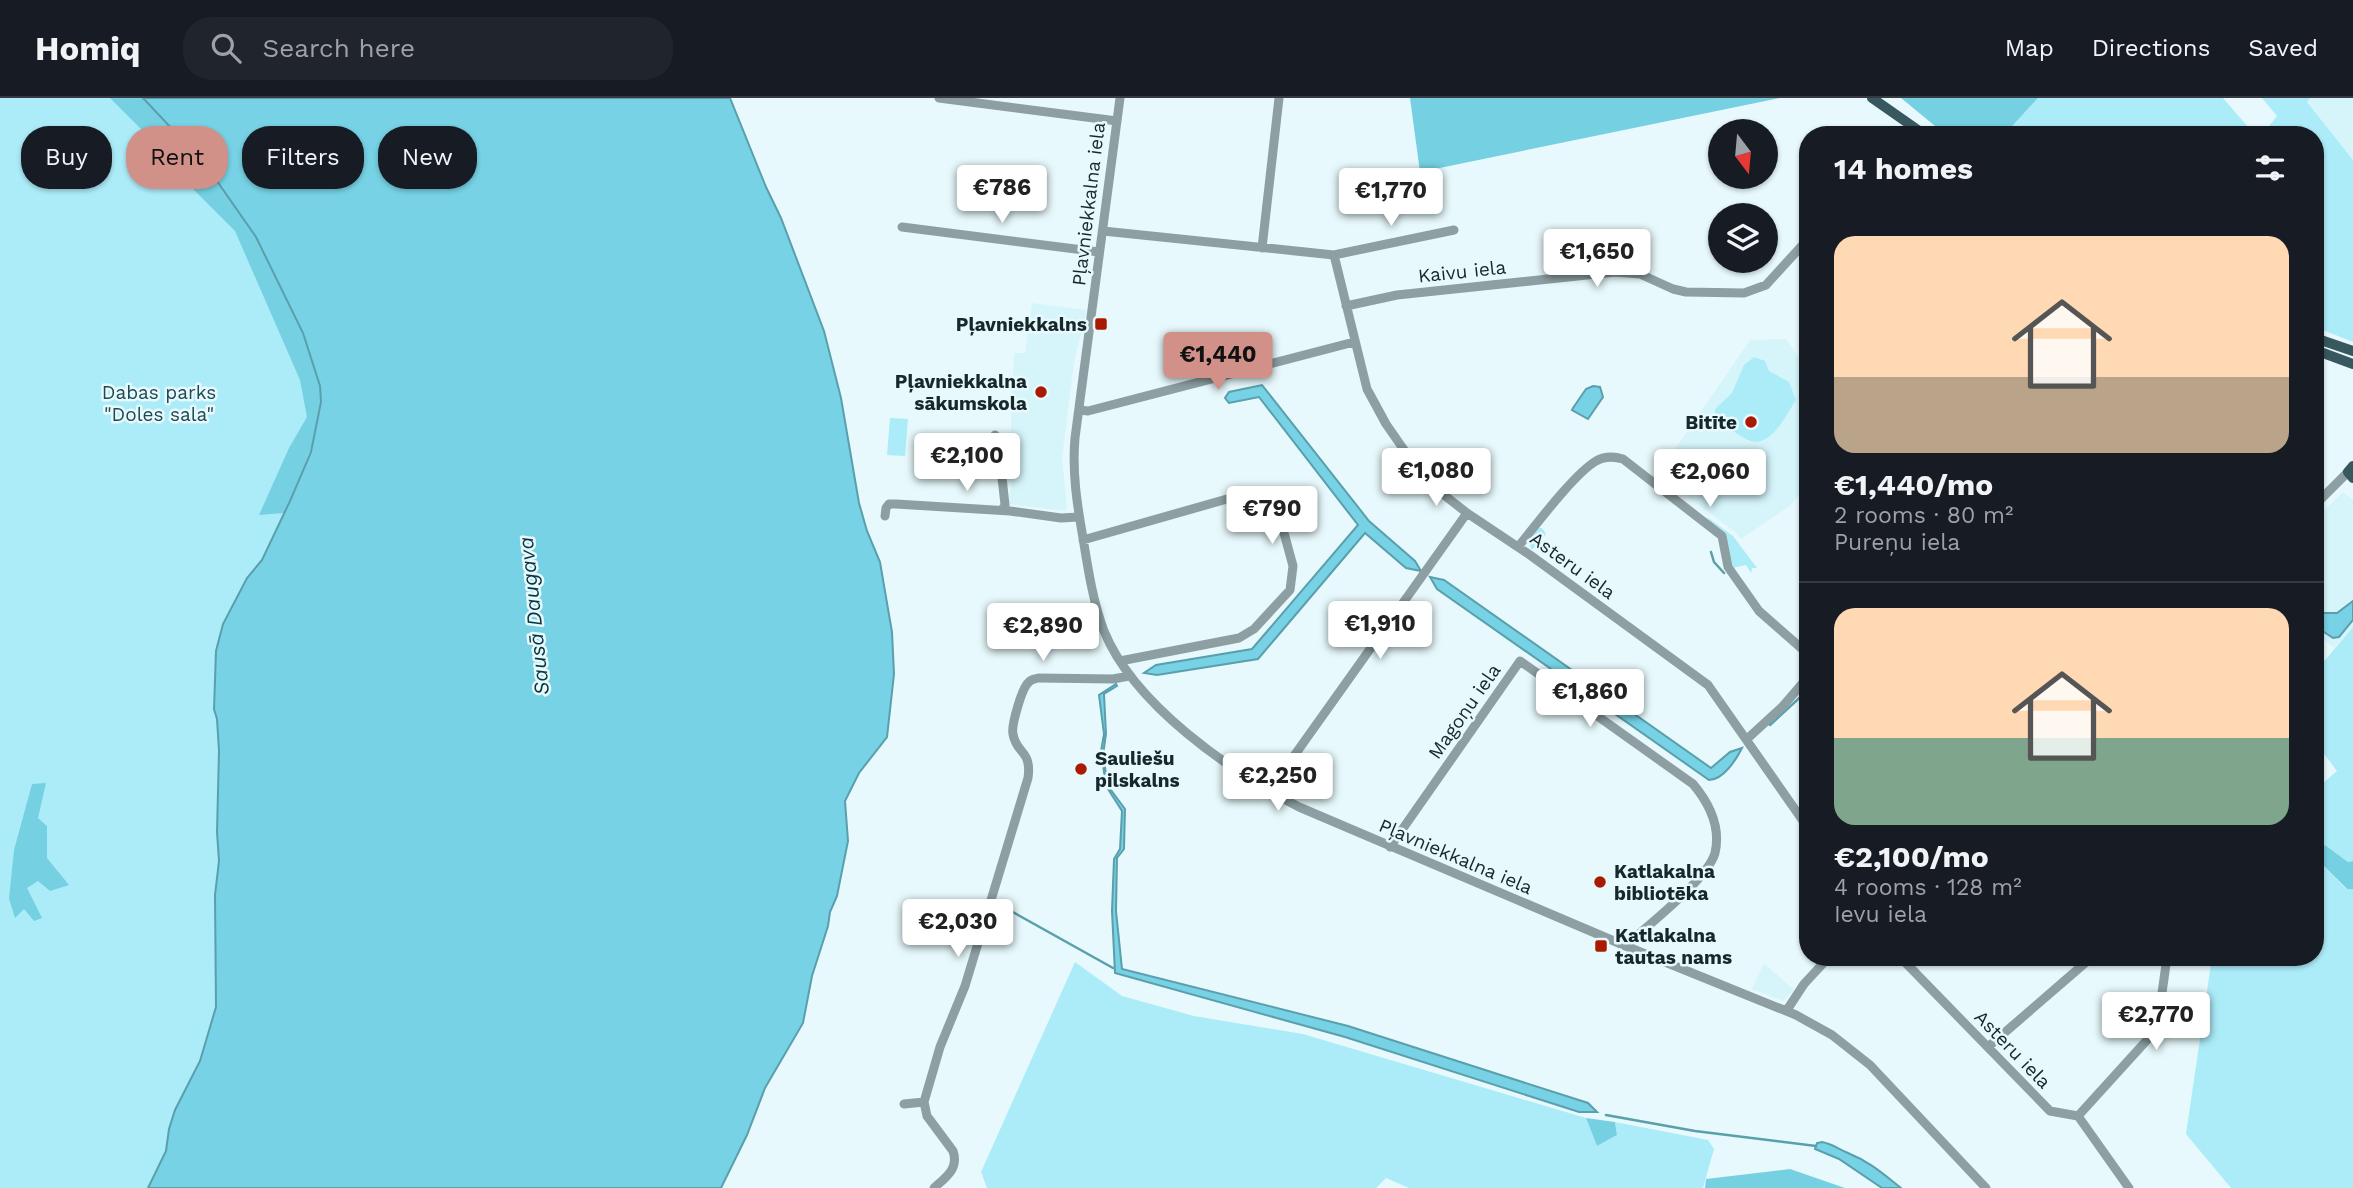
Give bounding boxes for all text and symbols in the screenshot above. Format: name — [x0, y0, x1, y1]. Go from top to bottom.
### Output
search box — [183, 17, 673, 80]
text: Homiq — [35, 29, 141, 68]
icon: search — [207, 29, 245, 67]
text: Search here — [263, 33, 415, 63]
text: Map — [2005, 34, 2054, 62]
text: Directions — [2092, 34, 2210, 62]
text: Saved — [2248, 34, 2318, 62]
north arrow — [1708, 119, 1778, 189]
map controls — [1708, 119, 1778, 273]
street label: Pļavniekkalna iela — [1067, 121, 1110, 287]
chip: Buy — [21, 126, 112, 189]
chip: Rent — [126, 126, 228, 189]
chip: Filters — [242, 126, 364, 189]
chip: New — [378, 126, 477, 189]
icon: filters — [2251, 149, 2289, 187]
text: 14 homes — [1834, 151, 1973, 186]
pin: €786 — [961, 166, 1043, 225]
pin: €1,770 — [1334, 169, 1448, 228]
text: €786 — [973, 174, 1031, 201]
text: €1,770 — [1355, 177, 1427, 204]
button: layers — [1708, 203, 1778, 273]
pin: €1,650 — [1540, 230, 1654, 289]
text: €1,650 — [1560, 238, 1634, 265]
street label: Kaivu iela — [1417, 255, 1508, 288]
icon: home — [1999, 281, 2125, 407]
place label: Pļavniekkalns — [956, 313, 1087, 336]
marker: Pļavniekkalns — [1093, 316, 1109, 332]
pin: €1,440 — [1161, 332, 1275, 392]
text: €1,440 — [1179, 341, 1257, 368]
place label: Pļavniekkalna sākumskola — [895, 370, 1027, 415]
park label: Dabas parks "Doles sala" — [102, 381, 216, 426]
marker: Pļavniekkalna sākumskola — [1033, 384, 1049, 400]
place label: Bitīte — [1685, 411, 1737, 434]
marker: Bitīte — [1743, 414, 1759, 430]
pin: €2,100 — [910, 434, 1024, 493]
text: €2,100 — [930, 442, 1004, 469]
pin: €1,080 — [1379, 448, 1493, 508]
pin: €2,060 — [1653, 450, 1767, 509]
text: €1,080 — [1398, 457, 1474, 484]
text: €2,060 — [1670, 458, 1750, 485]
text: €1,440/mo — [1834, 467, 1993, 502]
pin: €790 — [1231, 486, 1313, 546]
text: €790 — [1242, 495, 1302, 522]
text: 2 rooms · 80 m² — [1834, 502, 2013, 529]
street label: Asteru iela — [1526, 527, 1620, 604]
text: Pureņu iela — [1834, 529, 1960, 556]
water label: Sausā Daugava — [513, 535, 554, 697]
pin: €1,910 — [1323, 602, 1437, 661]
pin: €2,890 — [986, 603, 1100, 663]
text: €1,910 — [1344, 610, 1416, 637]
text: €2,890 — [1003, 612, 1083, 639]
icon: home — [1999, 653, 2125, 779]
street label: Magoņu iela — [1423, 659, 1506, 763]
pin: €1,860 — [1533, 670, 1647, 729]
text: €1,860 — [1552, 678, 1628, 705]
place label: Sauliešu pilskalns — [1095, 747, 1180, 792]
pin: €2,250 — [1221, 754, 1335, 813]
marker: Sauliešu pilskalns — [1073, 761, 1089, 777]
text: €2,250 — [1239, 762, 1317, 789]
street label: Pļavniekkalna iela — [1376, 814, 1536, 899]
text: €2,100/mo — [1834, 839, 1989, 874]
place label: Katlakalna bibliotēka — [1614, 860, 1715, 905]
marker: Katlakalna bibliotēka — [1592, 874, 1608, 890]
text: 4 rooms · 128 m² — [1834, 874, 2022, 901]
pin: €2,030 — [901, 900, 1015, 959]
text: Ievu iela — [1834, 901, 1927, 928]
text: €2,030 — [918, 908, 998, 935]
place label: Katlakalna tautas nams — [1615, 924, 1732, 969]
marker: Katlakalna tautas nams — [1593, 938, 1609, 954]
pin: €2,770 — [2099, 992, 2213, 1052]
text: €2,770 — [2118, 1001, 2194, 1028]
street label: Asteru iela — [1970, 1005, 2056, 1093]

